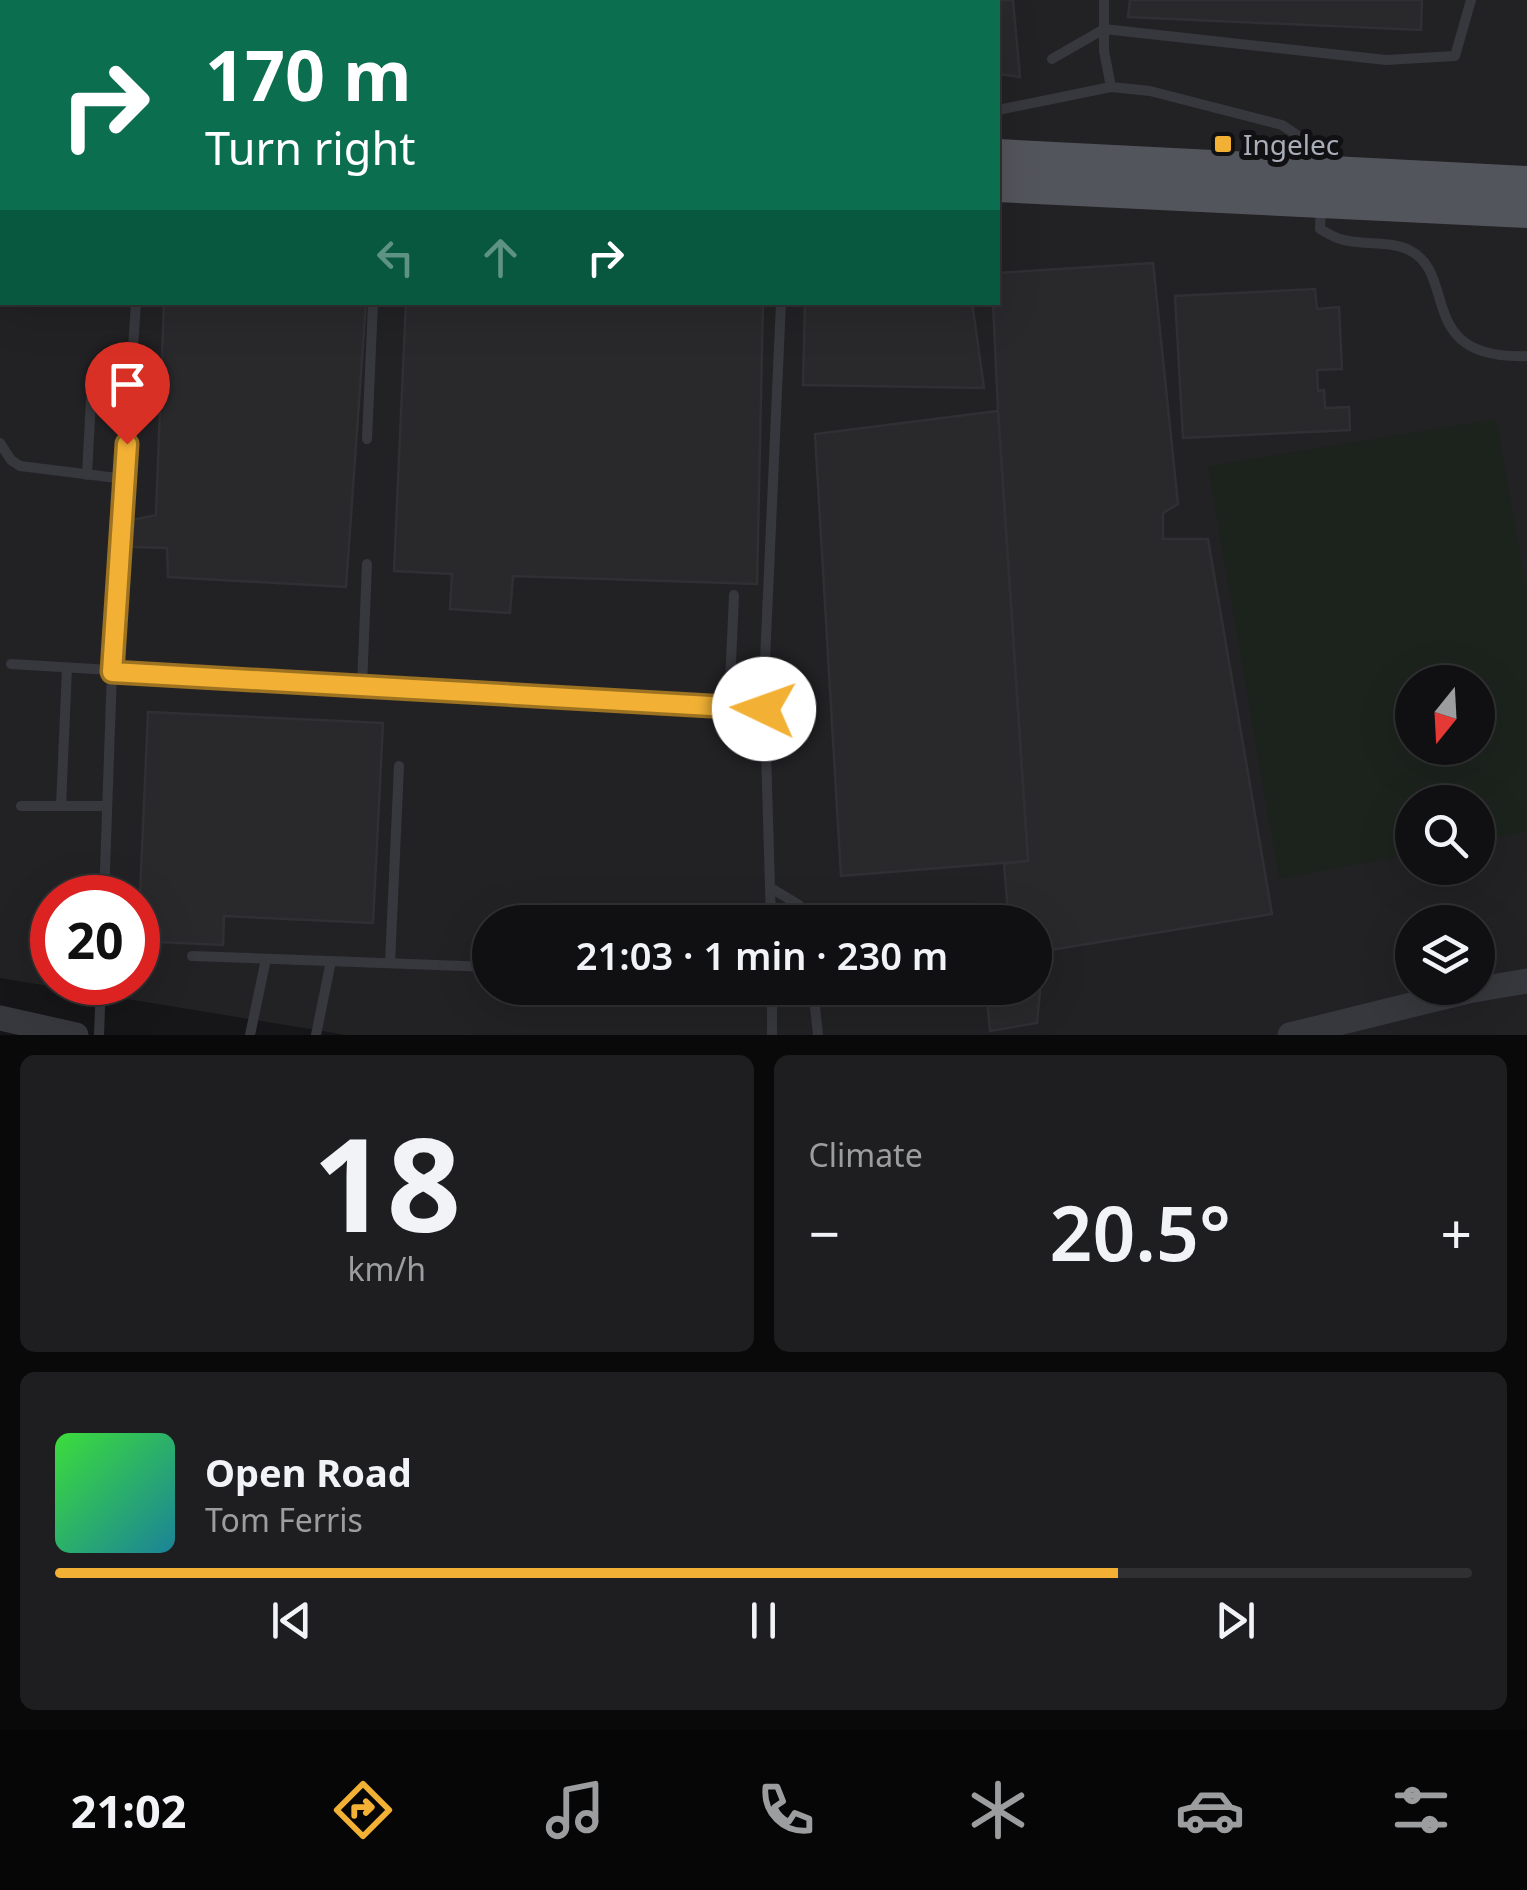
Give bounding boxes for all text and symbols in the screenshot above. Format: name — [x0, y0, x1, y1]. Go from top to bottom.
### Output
text: 170 m — [205, 26, 412, 122]
icon: right — [40, 40, 170, 170]
text: Turn right — [205, 117, 416, 178]
place label: Ingelec — [1243, 125, 1339, 163]
marker: Ingelec — [1212, 133, 1234, 155]
icon: left — [368, 230, 423, 285]
icon: ahead — [473, 230, 528, 285]
icon: right — [578, 230, 633, 285]
pin — [85, 342, 170, 445]
icon: arrive — [100, 357, 155, 412]
position arrow — [712, 657, 816, 761]
north arrow — [1395, 665, 1495, 765]
map controls — [1395, 665, 1495, 1005]
button: search — [1395, 785, 1495, 885]
speed limit sign: 20 — [30, 875, 160, 1005]
button: layers — [1395, 905, 1495, 1005]
text: 21:03 · 1 min · 230 m — [576, 929, 948, 981]
text: 18 — [312, 1093, 461, 1270]
text: Climate — [809, 1133, 923, 1176]
text: 20.5° — [1050, 1181, 1231, 1283]
text: − — [809, 1195, 840, 1270]
text: + — [1441, 1195, 1472, 1270]
text: km/h — [347, 1247, 426, 1290]
text: Open Road — [205, 1446, 412, 1498]
text: Tom Ferris — [205, 1498, 363, 1541]
icon: previous — [264, 1593, 319, 1648]
icon: pause — [736, 1593, 791, 1648]
icon: next — [1208, 1593, 1263, 1648]
icon: directions — [328, 1775, 398, 1845]
icon: music — [540, 1775, 610, 1845]
icon: phone — [751, 1775, 821, 1845]
icon: climate — [963, 1775, 1033, 1845]
icon: car — [1175, 1775, 1245, 1845]
icon: filters — [1386, 1775, 1456, 1845]
text: 21:02 — [71, 1780, 186, 1841]

